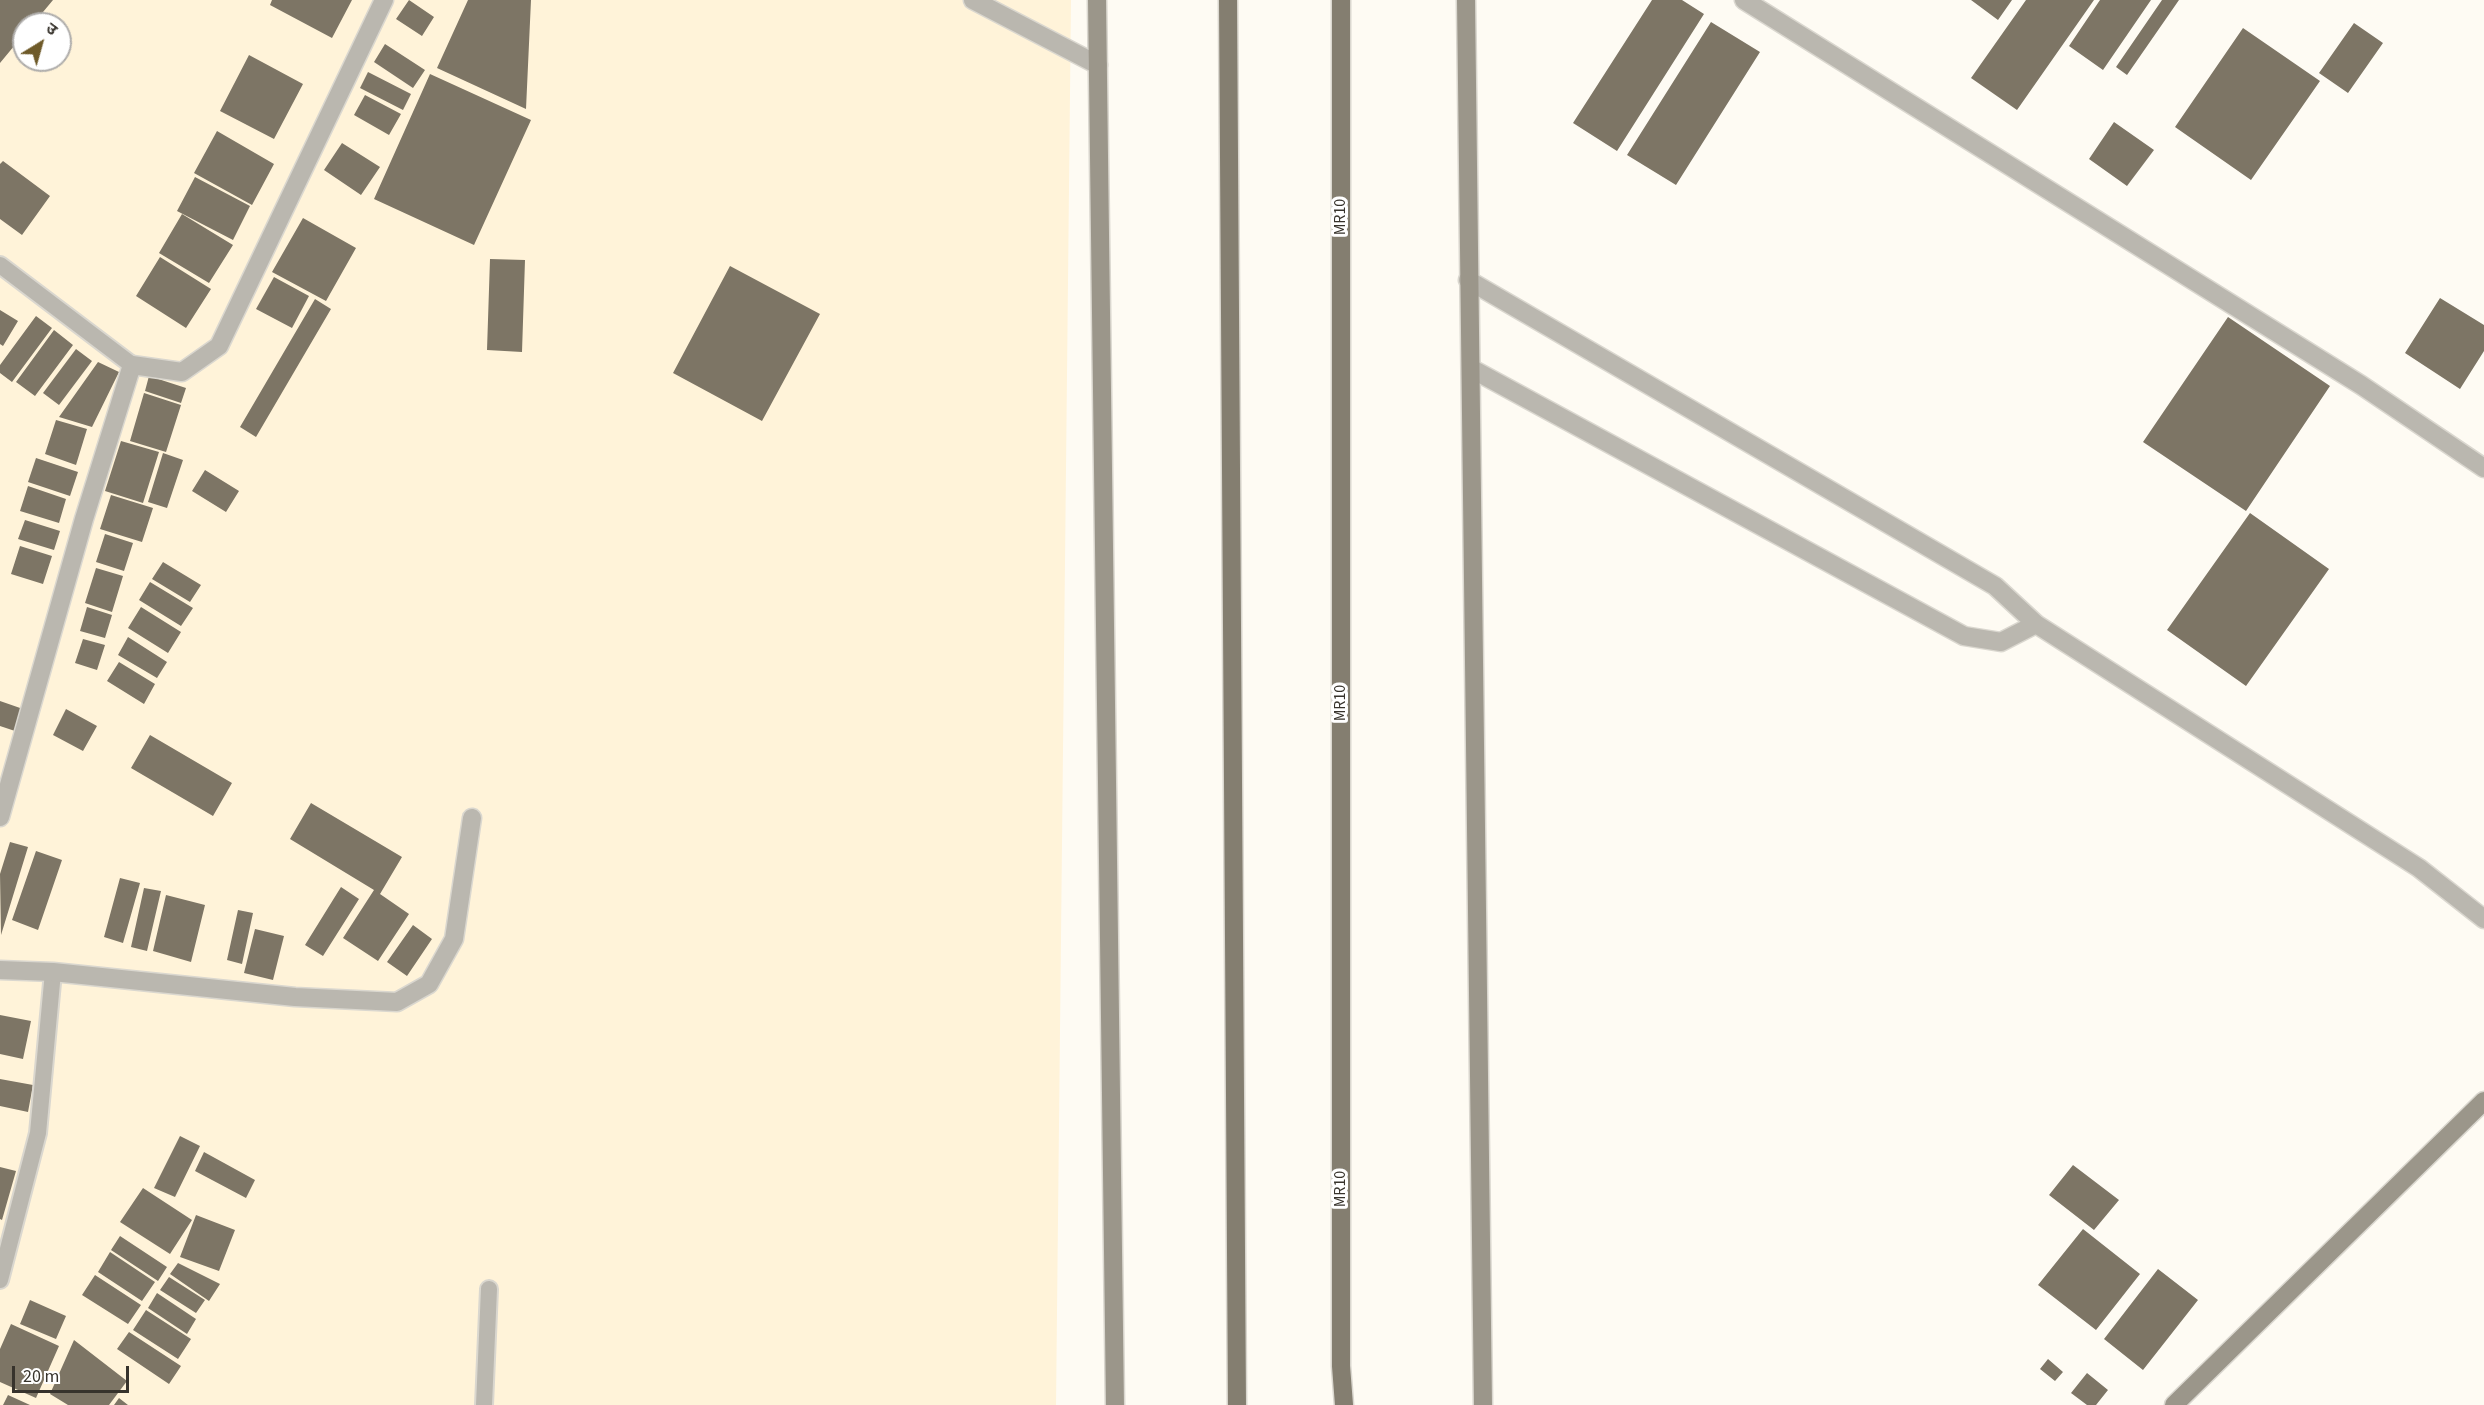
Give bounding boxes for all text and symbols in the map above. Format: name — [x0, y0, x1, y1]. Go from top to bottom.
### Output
north arrow — [12, 12, 72, 72]
text: उ — [41, 18, 62, 41]
street label: MR10 — [1331, 199, 1351, 235]
street label: MR10 — [1331, 685, 1351, 721]
street label: MR10 — [1331, 1171, 1351, 1207]
scale bar — [15, 1354, 132, 1392]
text: 20 m — [23, 1364, 59, 1389]

